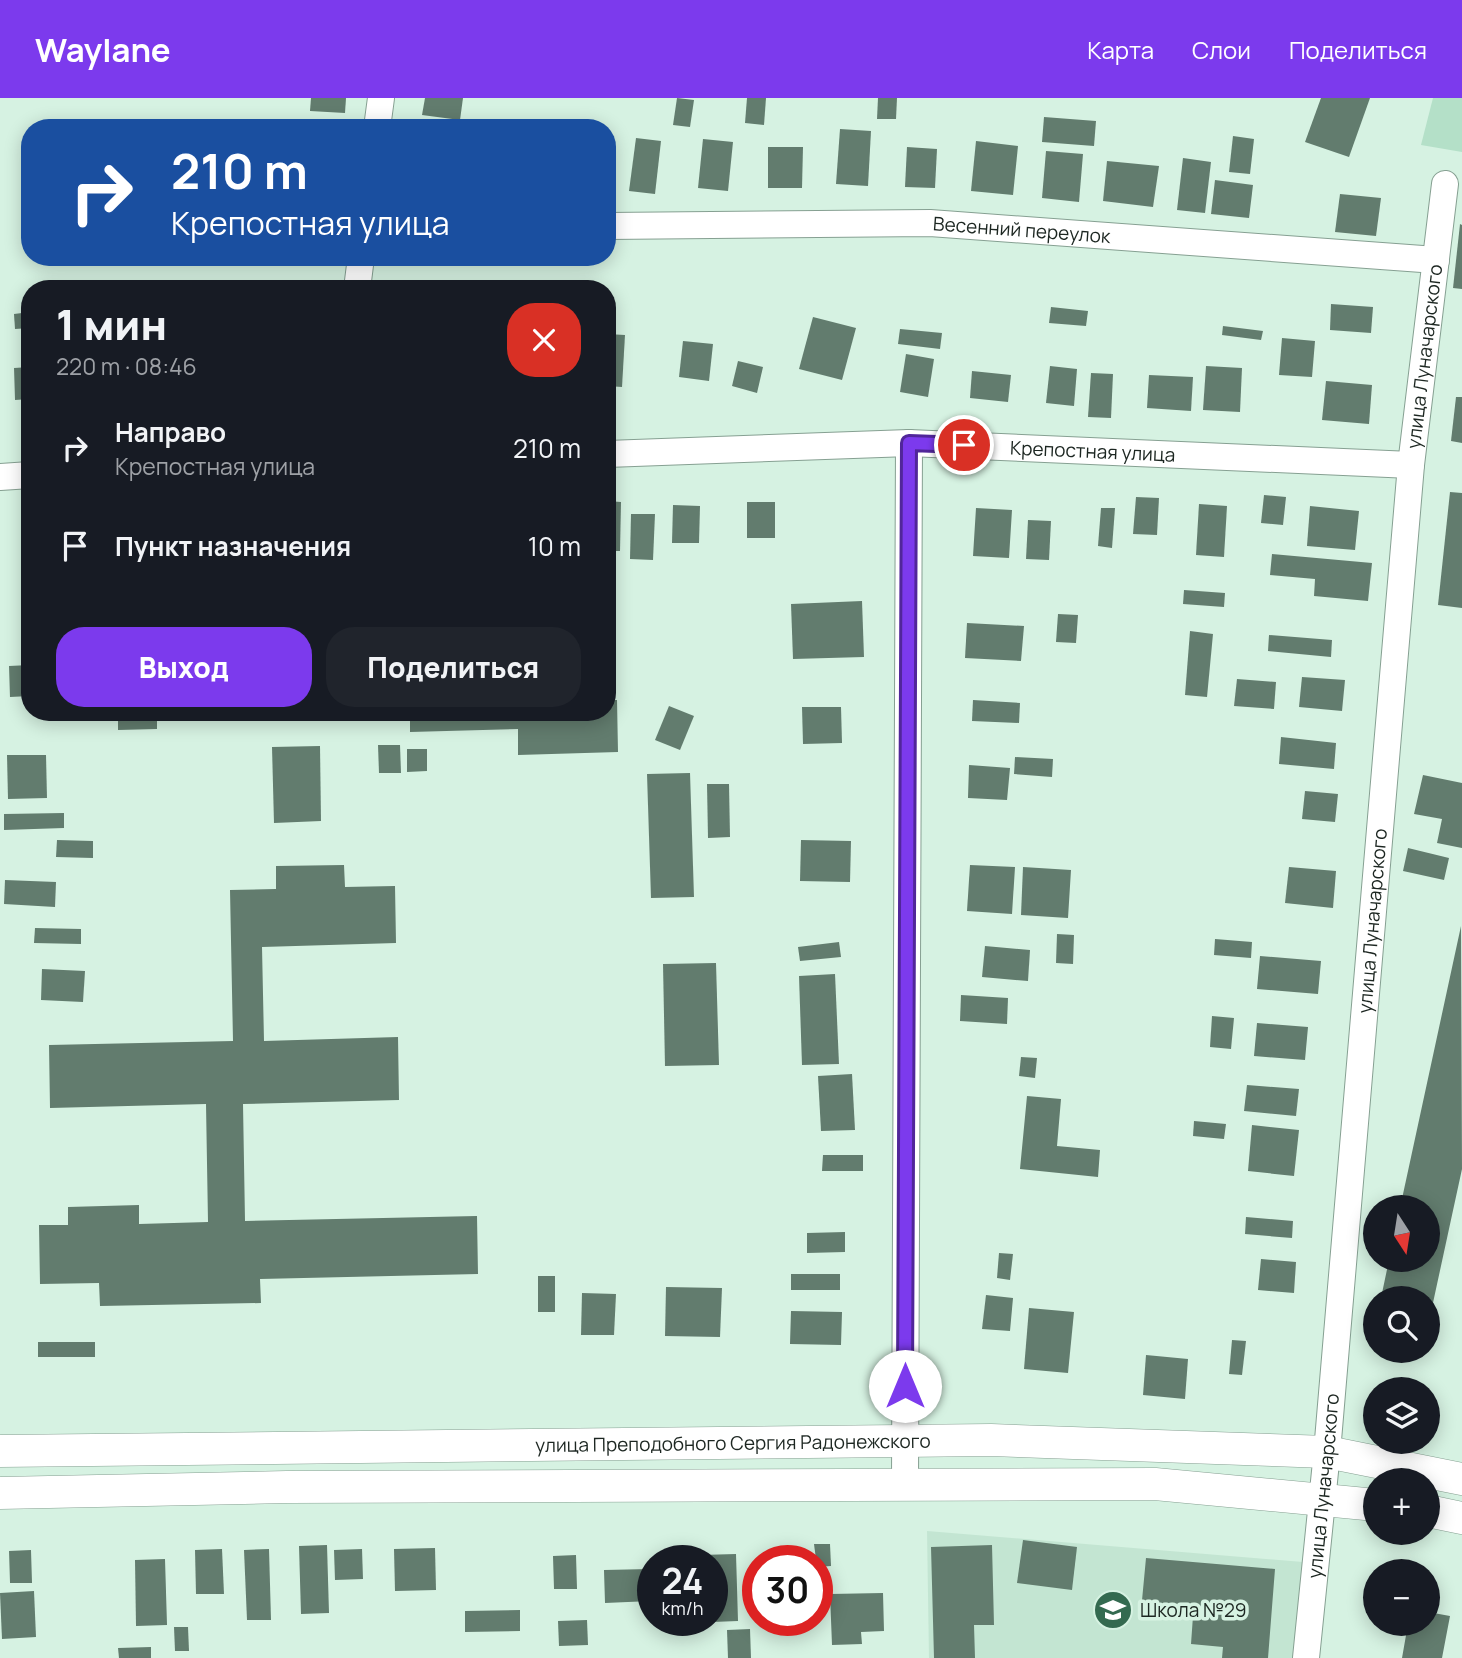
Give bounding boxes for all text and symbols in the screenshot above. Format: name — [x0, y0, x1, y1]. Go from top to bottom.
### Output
text: Waylane — [35, 27, 171, 72]
text: Карта — [1087, 33, 1154, 66]
text: Слои — [1192, 33, 1251, 66]
text: Поделиться — [1289, 33, 1427, 66]
text: 210 m — [171, 137, 308, 204]
icon: right — [56, 147, 147, 238]
text: Крепостная улица — [171, 201, 449, 245]
street label: Весенний переулок — [932, 210, 1112, 249]
street label: улица Луначарского — [1400, 263, 1448, 450]
text: 1 мин — [56, 295, 167, 353]
button: close — [507, 303, 581, 377]
text: 220 m · 08:46 — [56, 350, 197, 382]
text: Направо — [115, 414, 226, 450]
pin — [934, 415, 994, 475]
icon: arrive — [945, 426, 983, 464]
icon: right — [56, 429, 94, 467]
text: 210 m — [513, 430, 581, 466]
street label: Крепостная улица — [1009, 434, 1176, 468]
text: Крепостная улица — [115, 450, 315, 482]
icon: arrive — [56, 527, 94, 565]
text: Пункт назначения — [115, 528, 351, 564]
text: 10 m — [528, 528, 581, 564]
button: Выход — [56, 627, 312, 707]
button: Поделиться — [326, 627, 581, 707]
street label: улица Луначарского — [1351, 827, 1393, 1015]
north arrow — [1363, 1195, 1440, 1272]
map controls — [1363, 1195, 1440, 1636]
button: search — [1363, 1286, 1440, 1363]
position arrow — [868, 1349, 942, 1423]
button: layers — [1363, 1377, 1440, 1454]
street label: улица Луначарского — [1301, 1392, 1345, 1580]
street label: улица Преподобного Сергия Радонежского — [535, 1428, 931, 1458]
button: + — [1363, 1468, 1440, 1545]
speed limit sign: 30 — [742, 1545, 833, 1636]
text: 24 — [662, 1557, 703, 1605]
button: − — [1363, 1559, 1440, 1636]
school or university icon: Школа №29 — [1092, 1589, 1134, 1631]
text: km/h — [662, 1596, 703, 1620]
place label: Школа №29 — [1140, 1597, 1247, 1623]

